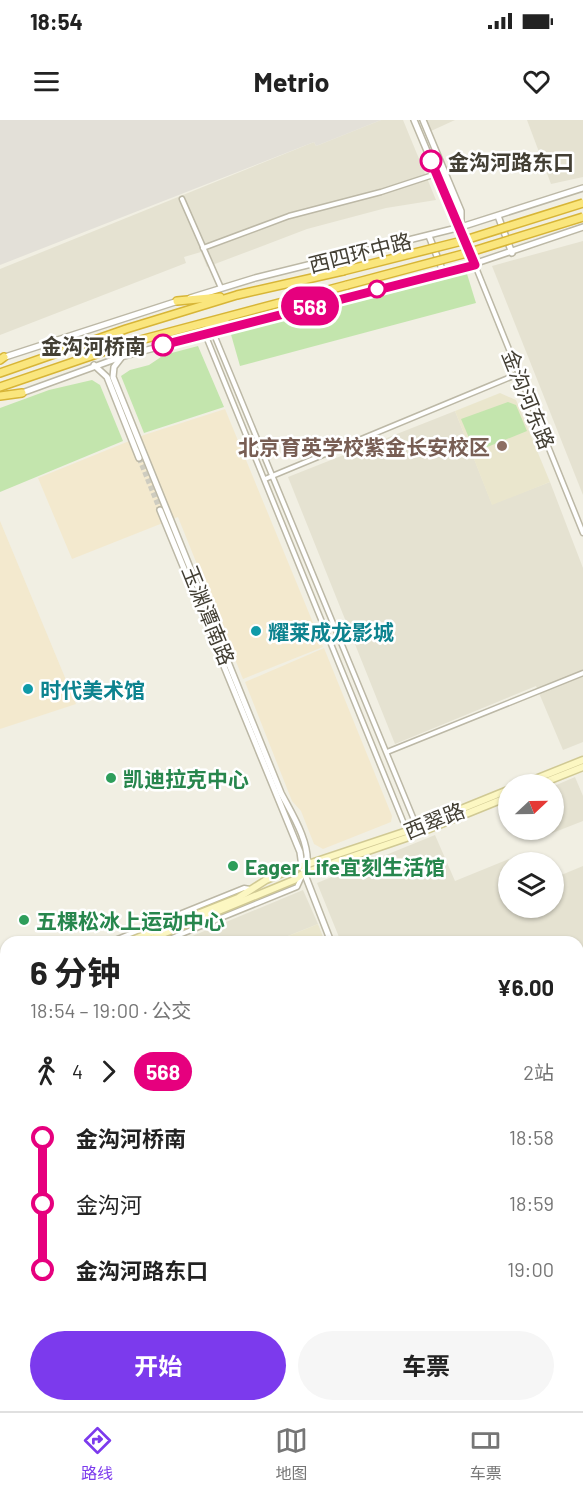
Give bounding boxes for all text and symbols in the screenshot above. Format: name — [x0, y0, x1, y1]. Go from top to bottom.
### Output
text: 18:54 — [30, 8, 83, 34]
icon: menu — [30, 65, 63, 98]
text: Metrio — [253, 65, 330, 97]
icon: heart — [520, 65, 553, 98]
place label: 金沟河路东口 — [448, 149, 574, 174]
marker: 金沟河路东口 — [420, 150, 442, 172]
street label: 西四环中路 — [306, 227, 414, 277]
unlabelled marker — [368, 280, 386, 298]
line badge: 568 — [276, 286, 344, 326]
text: 568 — [293, 294, 327, 319]
place label: 金沟河桥南 — [41, 333, 146, 358]
marker: 金沟河桥南 — [152, 334, 174, 356]
street label: 金沟河东路 — [498, 346, 560, 452]
place label: 北京育英学校紫金长安校区 — [238, 434, 490, 459]
marker: 北京育英学校紫金长安校区 — [495, 439, 509, 453]
street label: 玉渊潭南路 — [178, 562, 240, 668]
place label: 耀莱成龙影城 — [268, 619, 394, 644]
marker: 耀莱成龙影城 — [249, 624, 263, 638]
place label: 时代美术馆 — [40, 677, 145, 702]
marker: 时代美术馆 — [21, 682, 35, 696]
place label: 凯迪拉克中心 — [123, 766, 249, 791]
marker: 凯迪拉克中心 — [104, 771, 118, 785]
north arrow — [498, 774, 564, 840]
map controls — [498, 774, 564, 918]
street label: 西翠路 — [400, 797, 468, 843]
button: layers — [498, 852, 564, 918]
place label: Eager Life宜刻生活馆 — [245, 854, 445, 879]
marker: Eager Life宜刻生活馆 — [226, 859, 240, 873]
place label: 五棵松冰上运动中心 — [36, 908, 225, 933]
marker: 五棵松冰上运动中心 — [17, 913, 31, 927]
text: 6 分钟 — [30, 952, 120, 992]
text: ¥6.00 — [497, 974, 554, 1000]
text: 18:54 – 19:00 · 公交 — [30, 998, 192, 1022]
icon: walk — [30, 1055, 63, 1088]
icon: forward — [92, 1055, 125, 1088]
text: 4 — [72, 1059, 83, 1083]
text: 568 — [146, 1059, 180, 1084]
text: 2站 — [523, 1060, 554, 1084]
text: 金沟河桥南 — [76, 1125, 186, 1151]
text: 18:58 — [509, 1125, 554, 1149]
text: 金沟河 — [76, 1191, 142, 1217]
text: 18:59 — [509, 1191, 554, 1215]
text: 金沟河路东口 — [76, 1257, 208, 1283]
text: 19:00 — [507, 1257, 554, 1281]
button: 开始 — [30, 1331, 286, 1400]
button: 车票 — [298, 1331, 554, 1400]
tab: 路线 — [81, 1424, 114, 1484]
tab: 地图 — [275, 1424, 308, 1484]
tab: 车票 — [469, 1424, 502, 1484]

